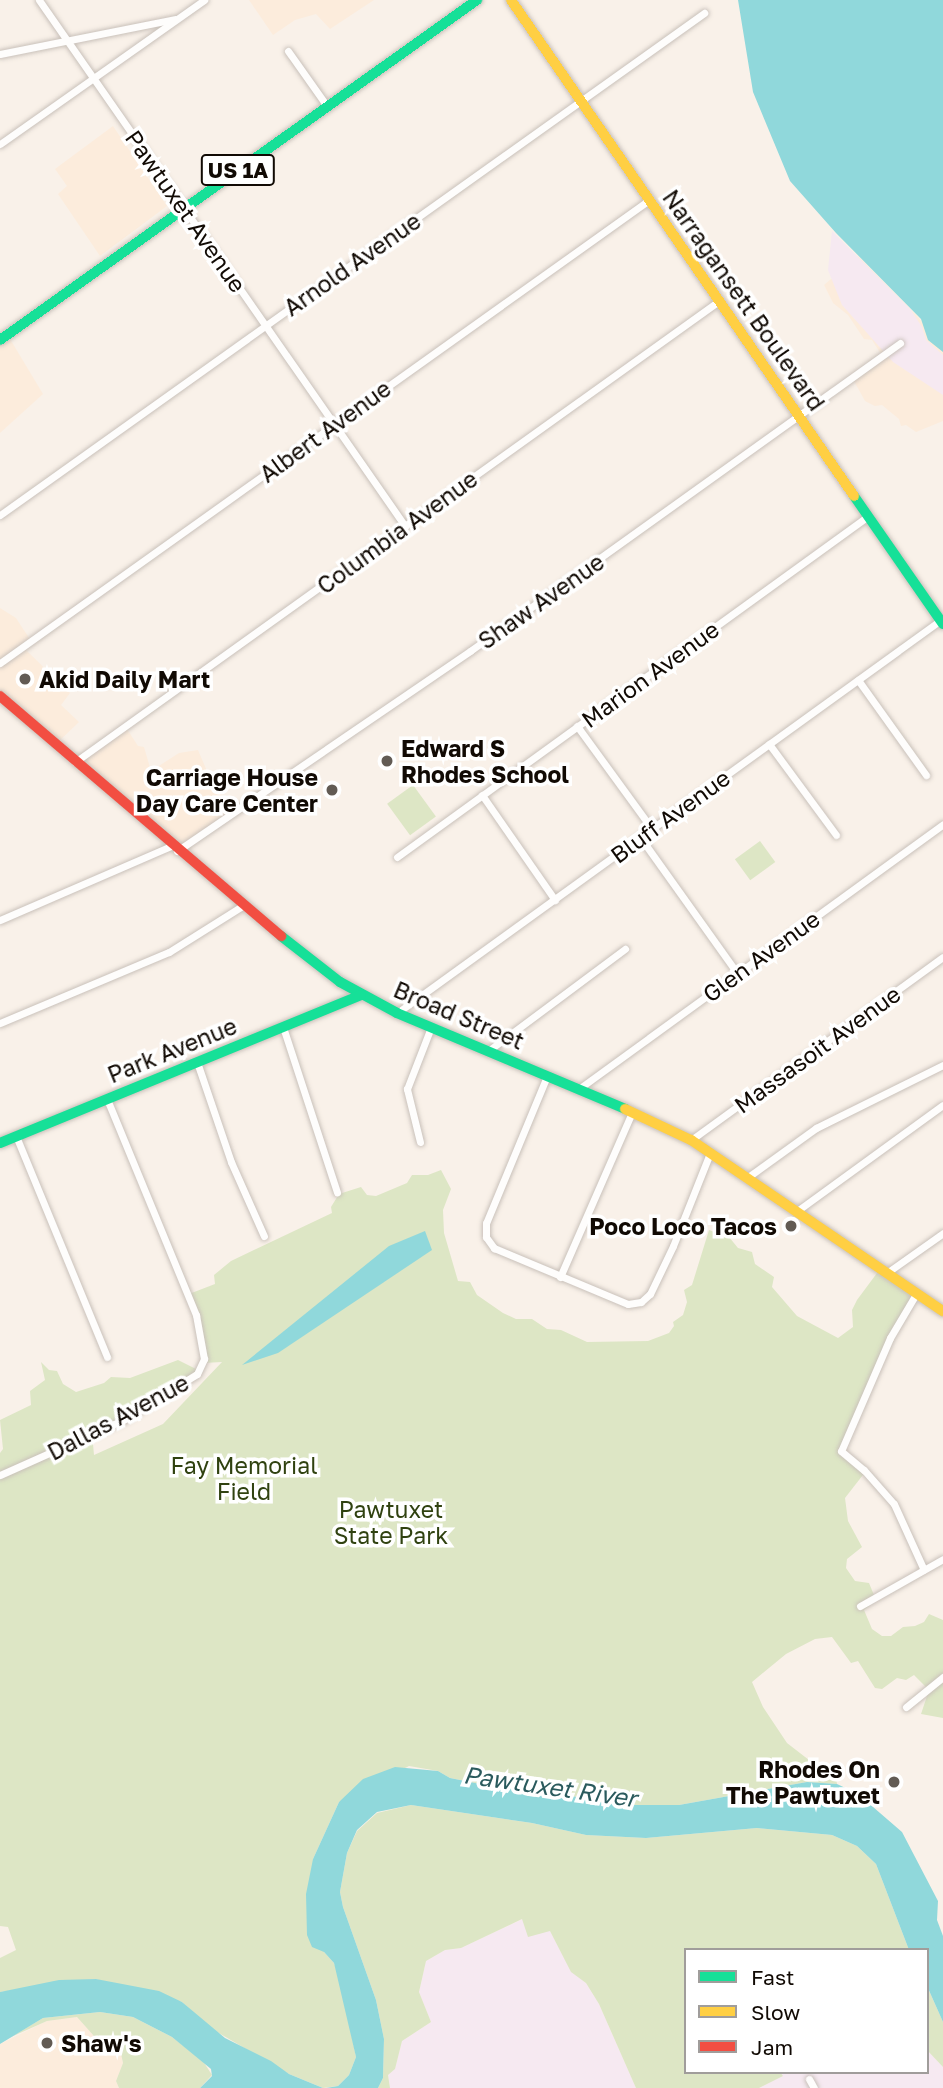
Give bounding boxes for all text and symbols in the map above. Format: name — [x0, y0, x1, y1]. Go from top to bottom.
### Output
street label: Pawtuxet Avenue — [120, 125, 252, 297]
road number: US 1A — [200, 152, 276, 188]
street label: Narragansett Boulevard — [657, 184, 831, 416]
street label: Arnold Avenue — [278, 207, 426, 321]
street label: Albert Avenue — [254, 374, 396, 488]
street label: Columbia Avenue — [312, 465, 482, 599]
street label: Shaw Avenue — [473, 547, 609, 655]
street label: Marion Avenue — [576, 615, 724, 733]
place label: Akid Daily Mart — [39, 665, 210, 693]
marker: Akid Daily Mart — [17, 671, 33, 687]
place label: Edward S Rhodes School — [401, 734, 569, 788]
marker: Edward S Rhodes School — [379, 753, 395, 769]
place label: Carriage House Day Care Center — [136, 763, 318, 817]
street label: Bluff Avenue — [605, 764, 735, 868]
marker: Carriage House Day Care Center — [324, 782, 340, 798]
street label: Glen Avenue — [697, 904, 825, 1008]
street label: Broad Street — [390, 975, 528, 1055]
street label: Massasoit Avenue — [729, 980, 905, 1118]
street label: Park Avenue — [103, 1012, 241, 1088]
place label: Poco Loco Tacos — [589, 1212, 777, 1240]
marker: Poco Loco Tacos — [783, 1218, 799, 1234]
street label: Dallas Avenue — [43, 1368, 193, 1466]
park label: Fay Memorial Field — [170, 1451, 318, 1505]
park label: Pawtuxet State Park — [334, 1495, 448, 1549]
place label: Rhodes On The Pawtuxet — [726, 1755, 880, 1809]
water label: Pawtuxet River — [462, 1760, 638, 1812]
marker: Rhodes On The Pawtuxet — [886, 1774, 902, 1790]
legend — [684, 1948, 929, 2074]
text: Fast — [751, 1964, 794, 1990]
text: Slow — [751, 1999, 800, 2025]
place label: Shaw's — [61, 2029, 142, 2057]
text: Jam — [751, 2034, 793, 2060]
marker: Shaw's — [39, 2035, 55, 2051]

